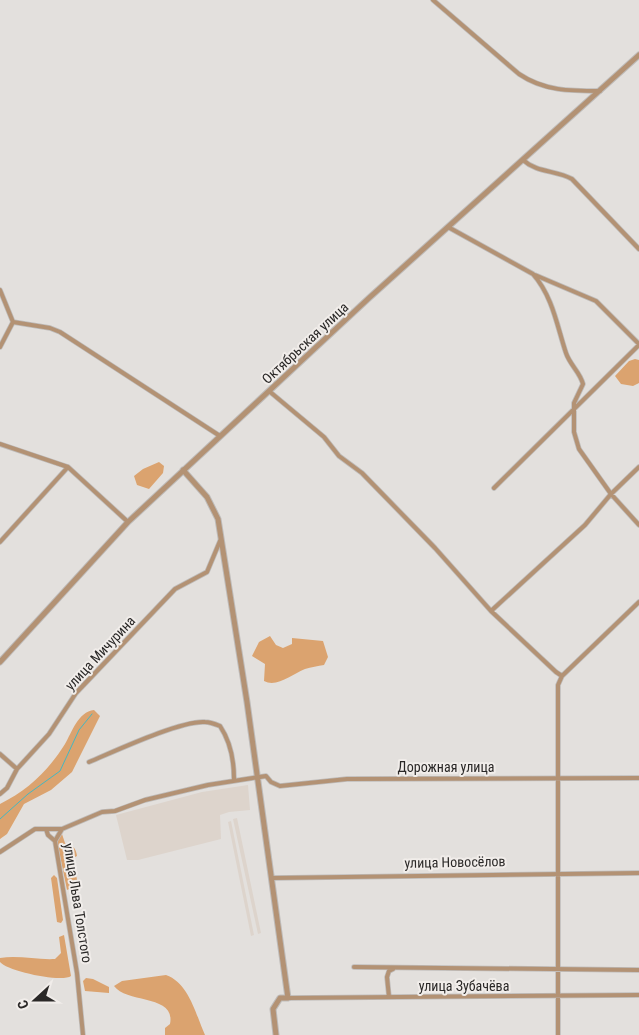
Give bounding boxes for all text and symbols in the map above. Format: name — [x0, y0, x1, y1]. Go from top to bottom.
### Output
street label: Октябрьская улица — [259, 299, 351, 387]
street label: улица Мичурина — [62, 613, 138, 693]
street label: Дорожная улица — [397, 759, 495, 775]
street label: улица Льва Толстого — [61, 842, 95, 964]
street label: улица Новосёлов — [404, 853, 506, 871]
north arrow — [10, 975, 60, 1025]
street label: улица Зубачёва — [419, 978, 509, 994]
text: С — [14, 998, 32, 1011]

